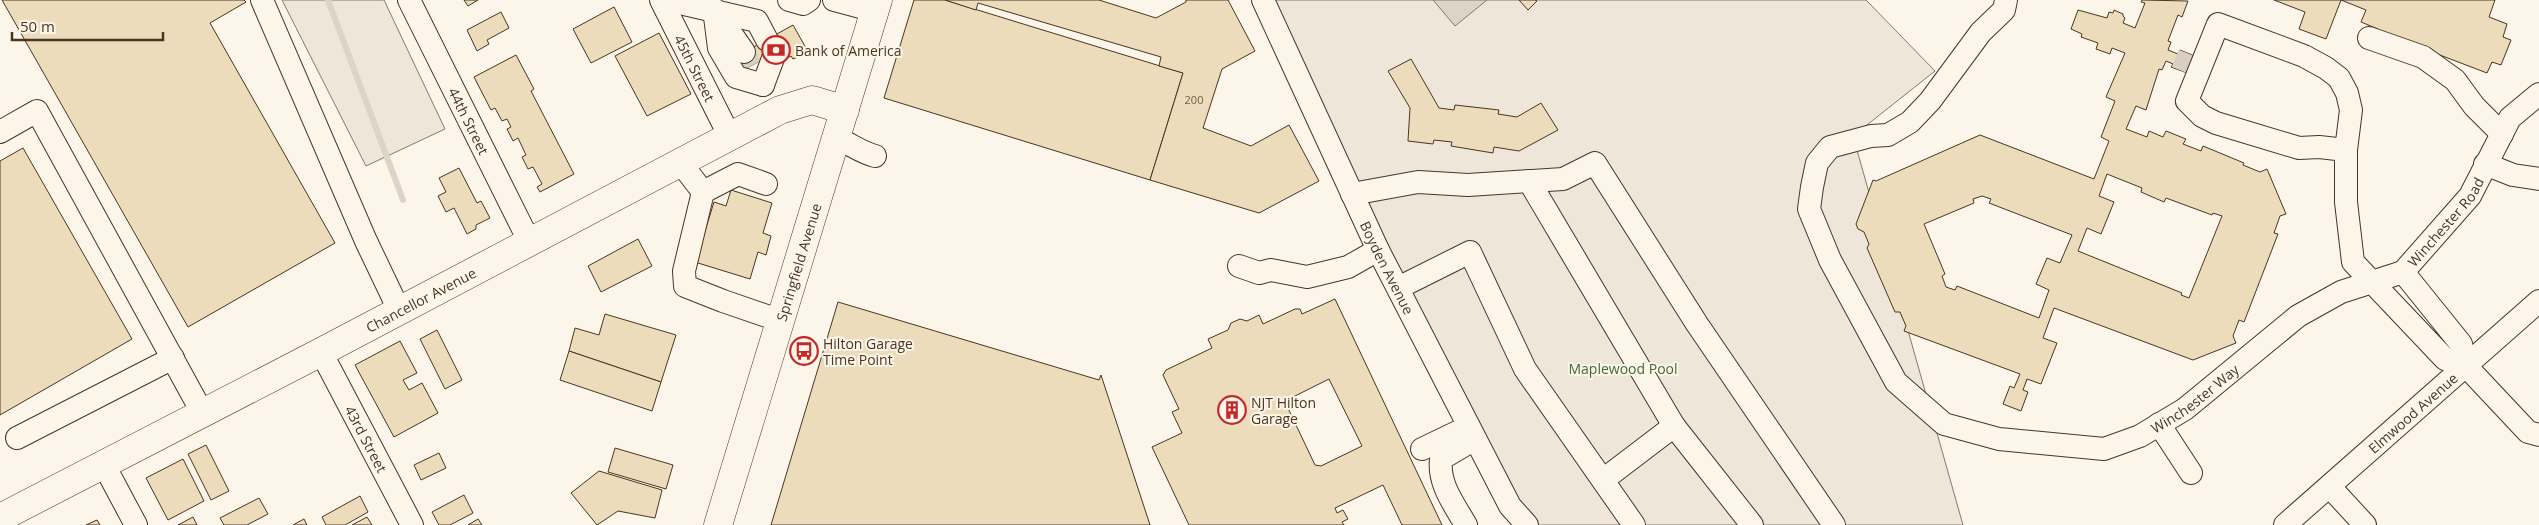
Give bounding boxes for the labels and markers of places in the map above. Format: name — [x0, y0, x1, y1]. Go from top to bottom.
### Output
bank icon: Bank of America — [761, 35, 791, 65]
place label: Bank of America — [795, 41, 902, 60]
place label: Hilton Garage Time Point — [823, 334, 913, 369]
bus stop icon: Hilton Garage Time Point — [789, 336, 819, 366]
place label: NJT Hilton Garage — [1251, 393, 1316, 428]
building icon: NJT Hilton Garage — [1217, 395, 1247, 425]

